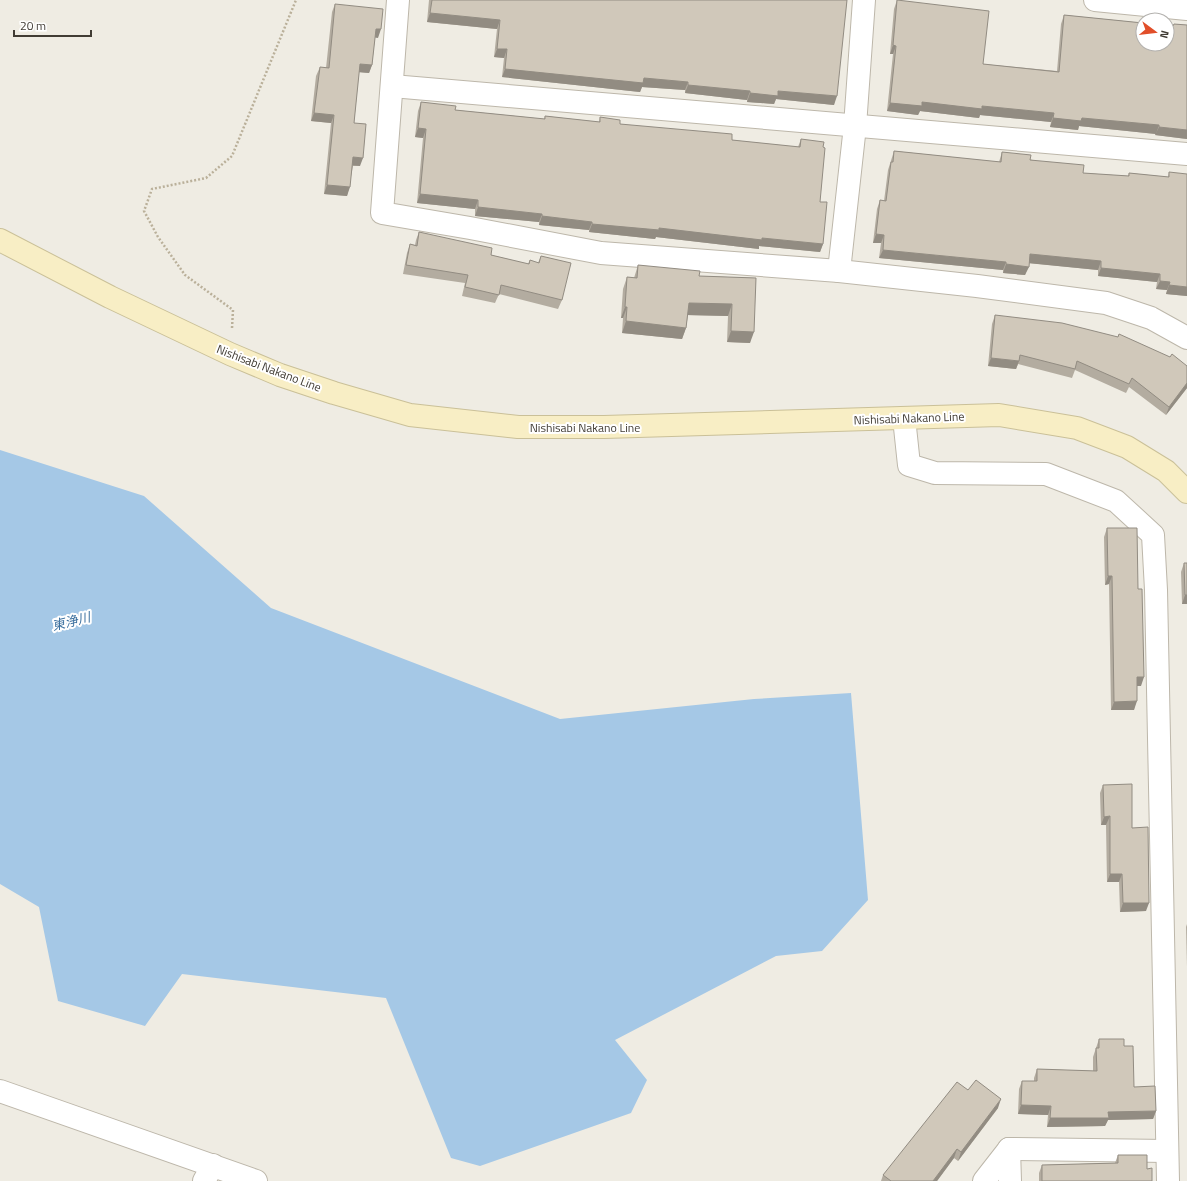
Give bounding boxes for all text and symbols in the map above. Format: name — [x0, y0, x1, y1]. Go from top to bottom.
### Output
scale bar — [14, 12, 91, 38]
north arrow — [1135, 12, 1175, 52]
text: 20 m — [20, 16, 46, 35]
text: N — [1156, 29, 1173, 40]
street label: Nishisabi Nakano Line — [214, 339, 324, 397]
street label: Nishisabi Nakano Line — [853, 407, 965, 429]
street label: Nishisabi Nakano Line — [530, 418, 640, 437]
water label: 東浄川 — [50, 606, 94, 635]

